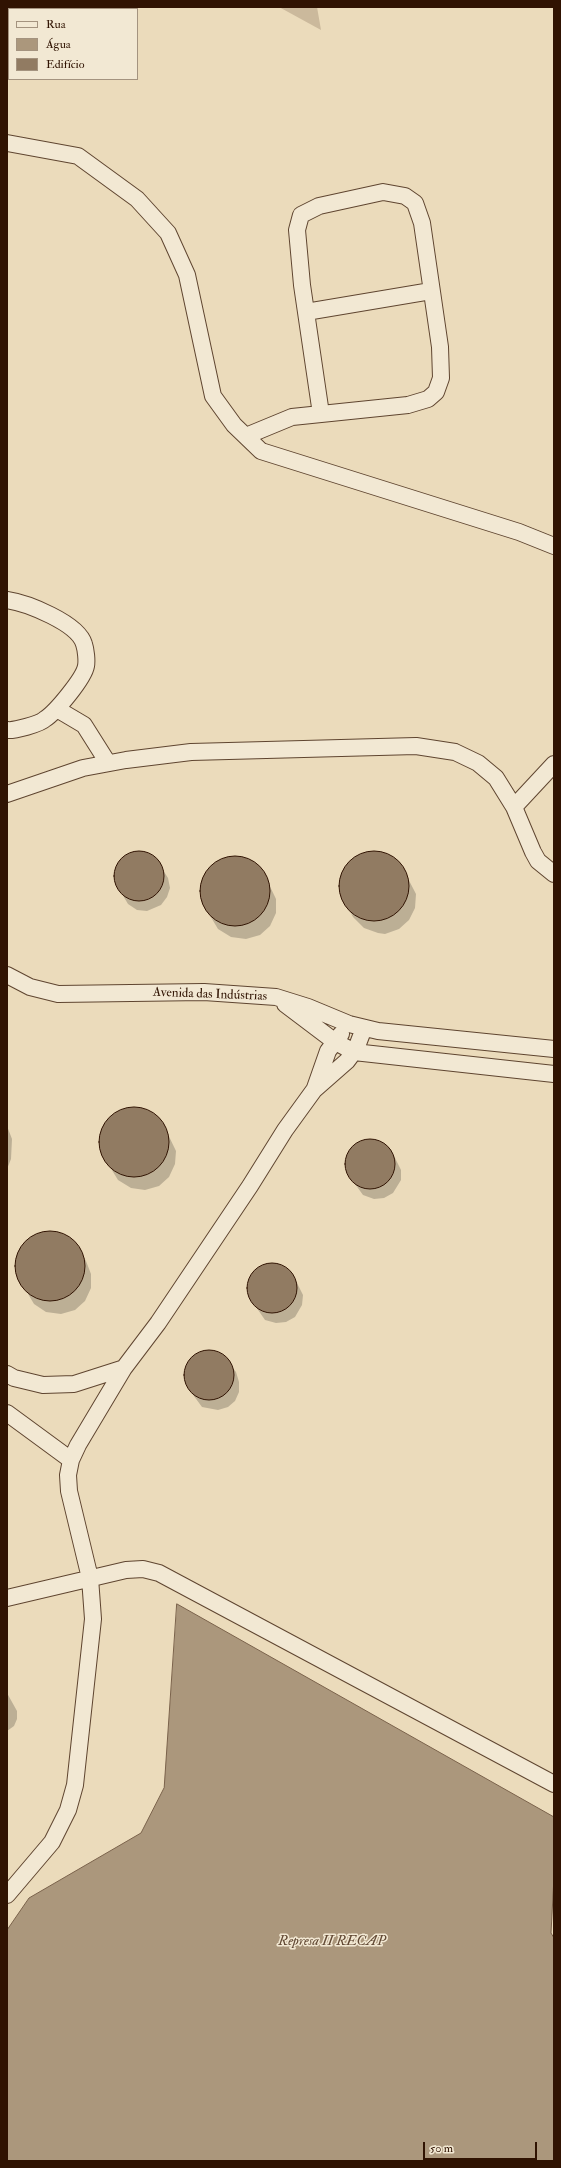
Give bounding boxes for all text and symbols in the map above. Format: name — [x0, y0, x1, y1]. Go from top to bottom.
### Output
legend — [8, 8, 138, 80]
text: Rua — [46, 17, 66, 32]
text: Água — [46, 37, 71, 52]
text: Edifício — [46, 57, 85, 72]
street label: Avenida das Indústrias — [153, 985, 267, 1005]
water label: Represa II RECAP — [278, 1934, 386, 1950]
scale bar — [425, 2134, 539, 2160]
text: 50 m — [430, 2141, 453, 2156]

